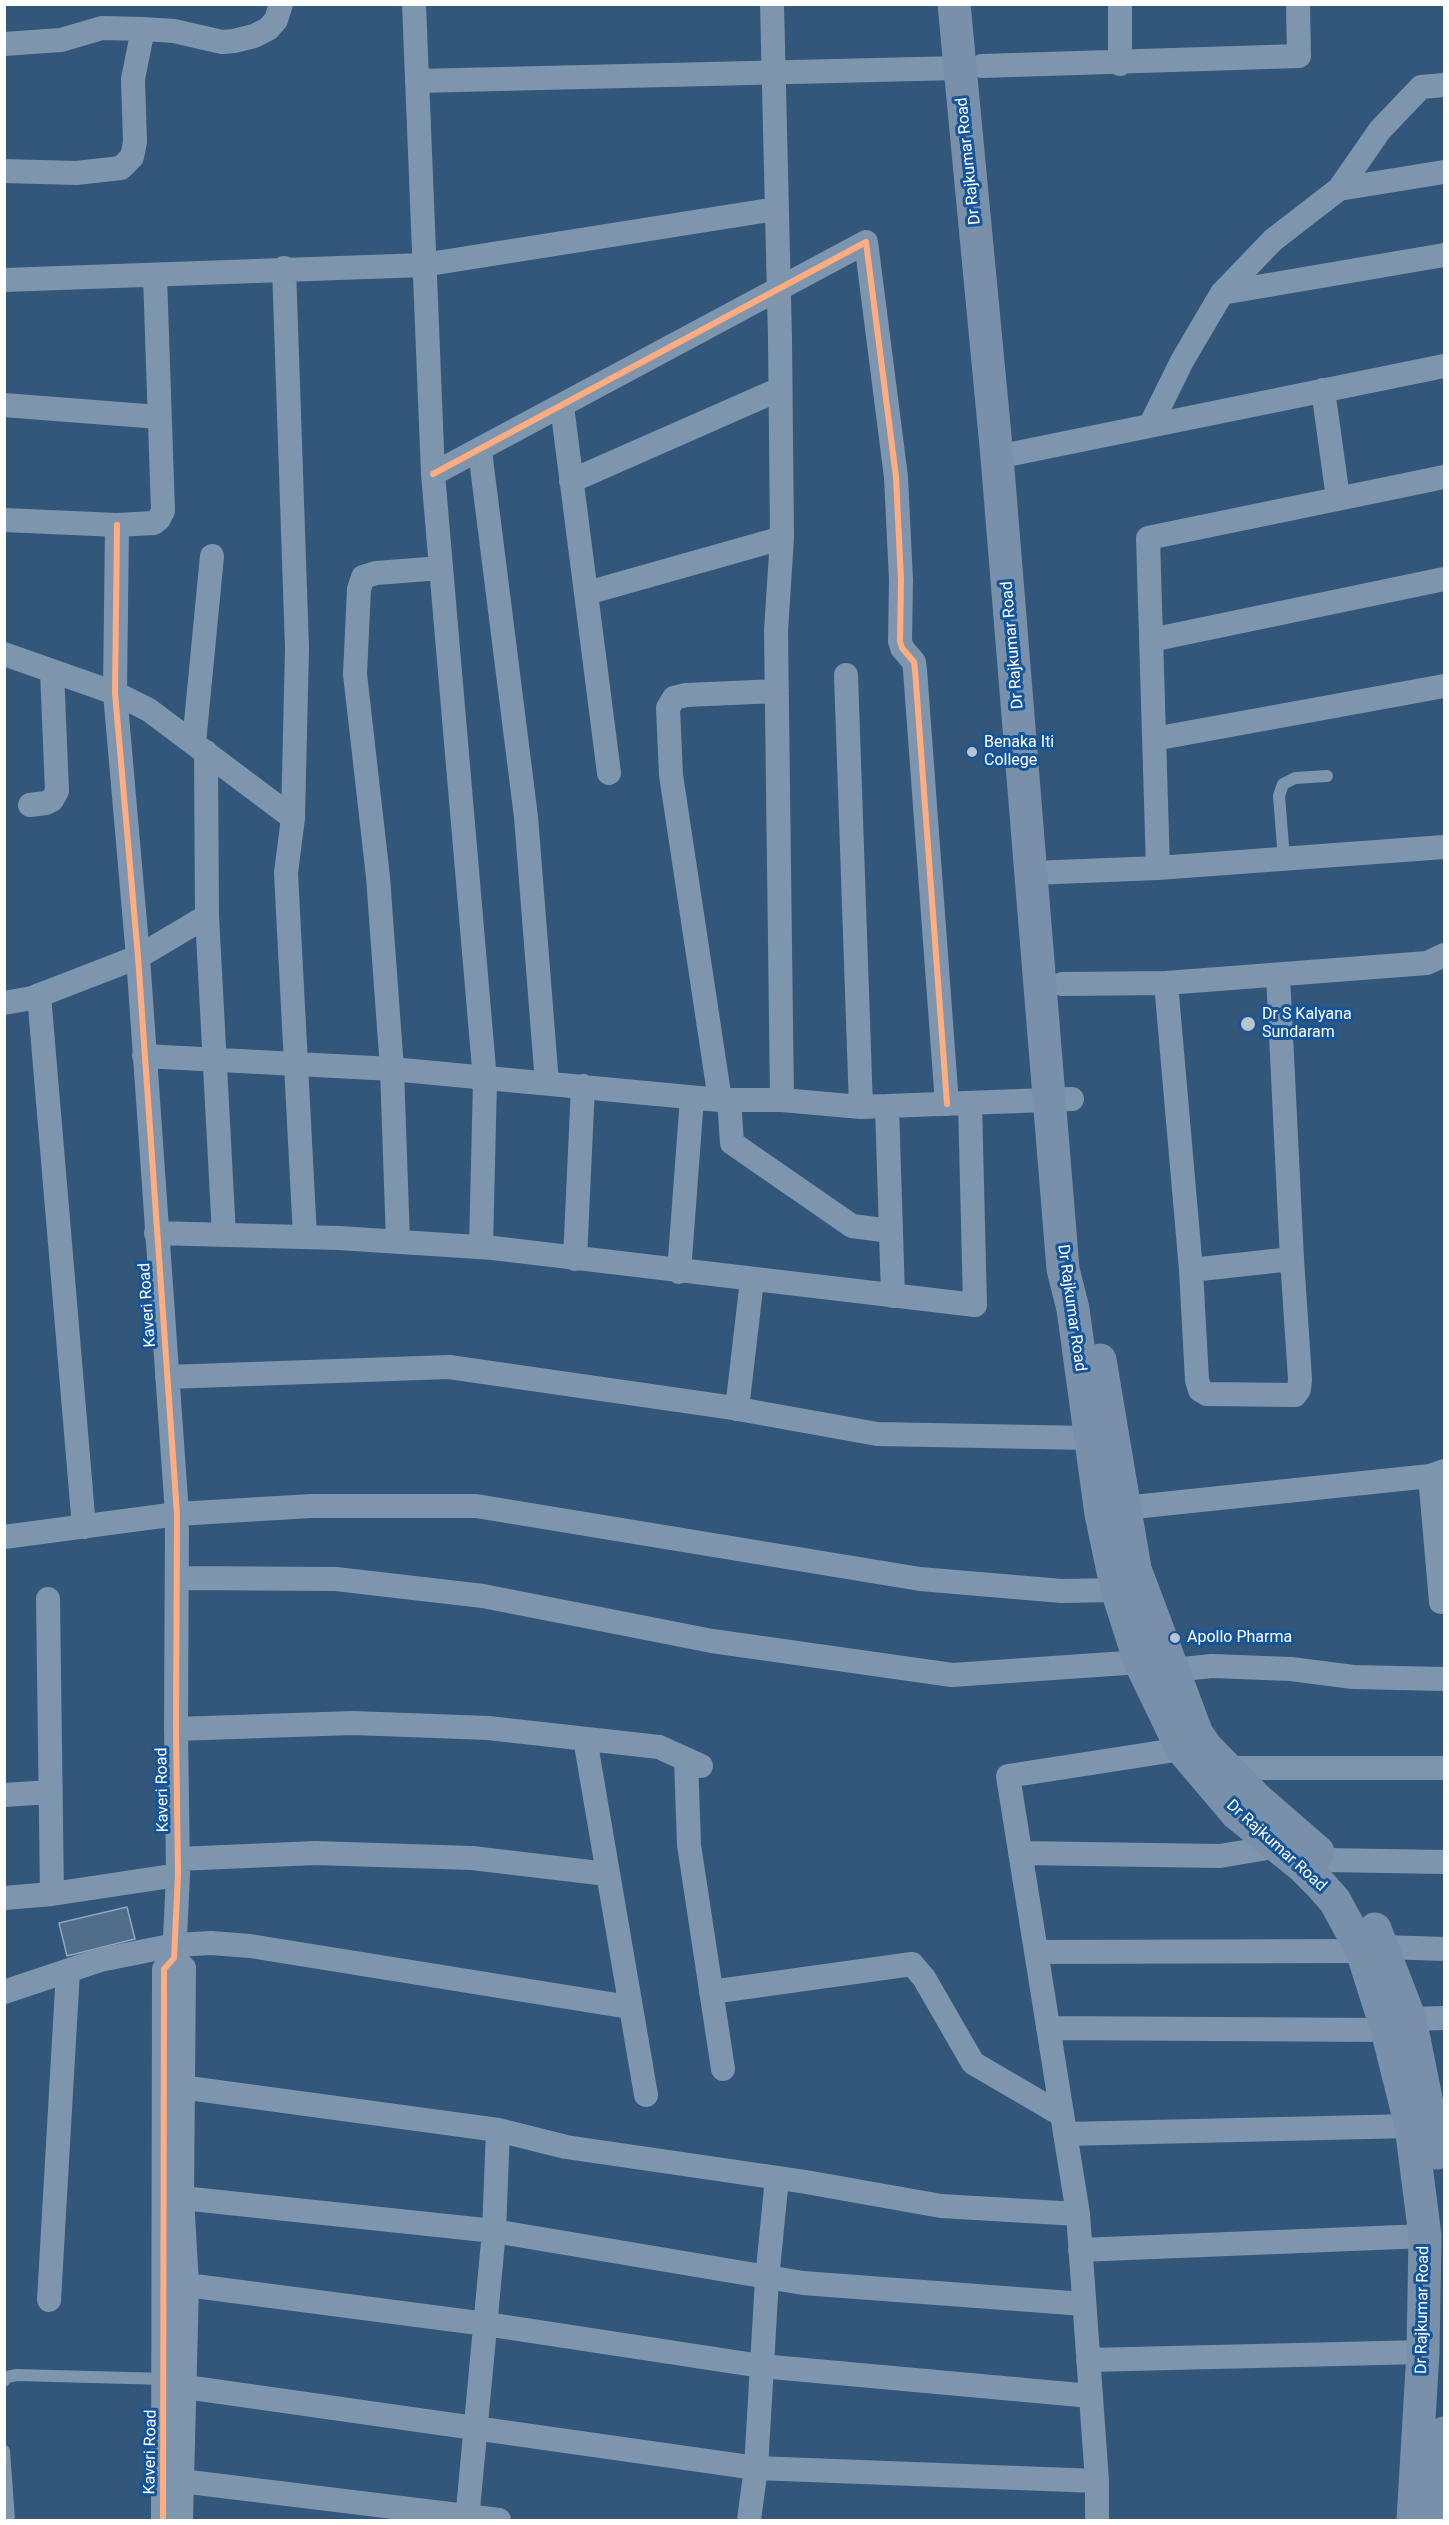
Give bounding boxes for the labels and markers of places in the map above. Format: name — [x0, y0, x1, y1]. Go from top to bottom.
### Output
place label: Benaka Iti College — [984, 733, 1054, 771]
marker: Benaka Iti College — [965, 745, 979, 759]
place label: Dr S Kalyana Sundaram — [1262, 1005, 1352, 1043]
marker: Dr S Kalyana Sundaram — [1239, 1015, 1257, 1033]
place label: Apollo Pharma — [1187, 1628, 1292, 1648]
marker: Apollo Pharma — [1168, 1631, 1182, 1645]

